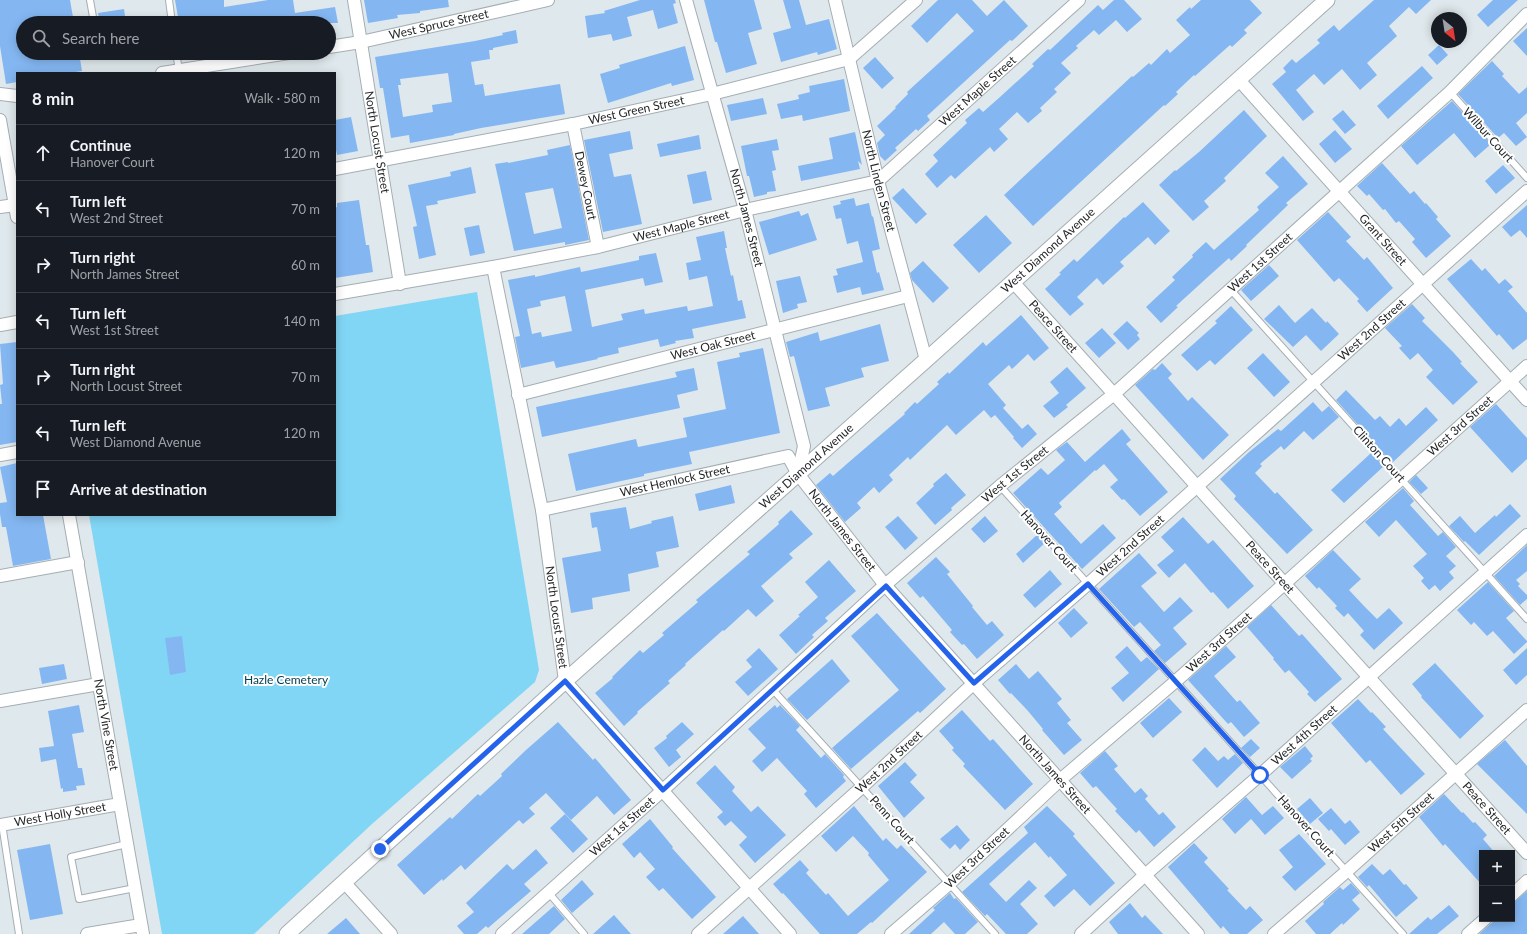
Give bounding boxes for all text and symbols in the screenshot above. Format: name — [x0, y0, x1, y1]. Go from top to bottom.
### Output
street label: West Spruce Street — [387, 5, 490, 43]
north arrow — [1431, 12, 1467, 48]
search box — [16, 16, 336, 60]
icon: search — [30, 27, 52, 49]
text: Search here — [62, 29, 139, 47]
street label: West Maple Street — [936, 52, 1019, 129]
text: 8 min — [32, 88, 74, 109]
text: Walk · 580 m — [244, 90, 320, 106]
street label: North Locust Street — [362, 90, 393, 195]
street label: West Green Street — [587, 92, 686, 127]
street label: Wilbur Court — [1460, 104, 1517, 166]
street label: North Linden Street — [859, 128, 899, 234]
text: Continue — [70, 136, 131, 154]
icon: ahead — [32, 142, 54, 164]
text: 120 m — [283, 145, 320, 161]
street label: Dewey Court — [572, 150, 600, 222]
text: Hanover Court — [70, 154, 154, 170]
street label: North James Street — [727, 167, 767, 269]
text: Turn left — [70, 192, 126, 210]
icon: left — [32, 198, 54, 220]
text: 70 m — [291, 201, 320, 217]
street label: West Diamond Avenue — [998, 204, 1098, 296]
street label: West Maple Street — [632, 206, 731, 245]
text: West 2nd Street — [70, 210, 163, 226]
street label: Grant Street — [1356, 210, 1411, 269]
street label: West 1st Street — [1224, 229, 1296, 295]
text: Turn right — [70, 248, 135, 266]
icon: right — [32, 254, 54, 276]
text: 60 m — [291, 257, 320, 273]
text: North James Street — [70, 266, 179, 282]
street label: West 2nd Street — [1335, 295, 1409, 364]
street label: Peace Street — [1026, 297, 1082, 356]
text: Turn left — [70, 304, 126, 322]
icon: left — [32, 310, 54, 332]
text: 140 m — [283, 313, 320, 329]
text: West 1st Street — [70, 322, 159, 338]
street label: West Oak Street — [669, 327, 757, 363]
text: Turn right — [70, 360, 135, 378]
icon: right — [32, 366, 54, 388]
text: 70 m — [291, 369, 320, 385]
text: North Locust Street — [70, 378, 182, 394]
street label: West 3rd Street — [1424, 392, 1496, 459]
text: Turn left — [70, 416, 126, 434]
street label: West Diamond Avenue — [756, 420, 856, 512]
icon: left — [32, 422, 54, 444]
street label: Clinton Court — [1350, 422, 1409, 486]
text: 120 m — [283, 425, 320, 441]
text: West Diamond Avenue — [70, 434, 201, 450]
street label: West 1st Street — [978, 442, 1052, 506]
street label: West Hemlock Street — [618, 461, 732, 500]
icon: arrive — [32, 478, 54, 500]
text: Arrive at destination — [70, 480, 207, 498]
street label: North James Street — [806, 486, 880, 575]
street label: Hanover Court — [1018, 507, 1081, 575]
street label: West 2nd Street — [1093, 511, 1168, 580]
street label: Peace Street — [1243, 538, 1298, 597]
street label: North Locust Street — [543, 565, 571, 670]
street label: West 3rd Street — [1183, 608, 1255, 675]
park label: Hazle Cemetery — [244, 672, 329, 687]
street label: North Vine Street — [91, 678, 122, 772]
street label: West 4th Street — [1268, 701, 1340, 768]
street label: West 2nd Street — [852, 726, 926, 796]
street label: North James Street — [1016, 732, 1095, 817]
route start — [1251, 766, 1269, 784]
street label: Peace Street — [1459, 778, 1515, 838]
street label: West 5th Street — [1365, 788, 1437, 856]
street label: Penn Court — [867, 792, 918, 847]
street label: Hanover Court — [1275, 792, 1338, 860]
street label: West 1st Street — [586, 793, 658, 859]
street label: West Holly Street — [13, 798, 108, 829]
street label: West 3rd Street — [941, 823, 1013, 891]
route end — [371, 840, 389, 858]
map controls — [1479, 850, 1515, 922]
button: + — [1479, 850, 1515, 886]
button: − — [1479, 886, 1515, 922]

